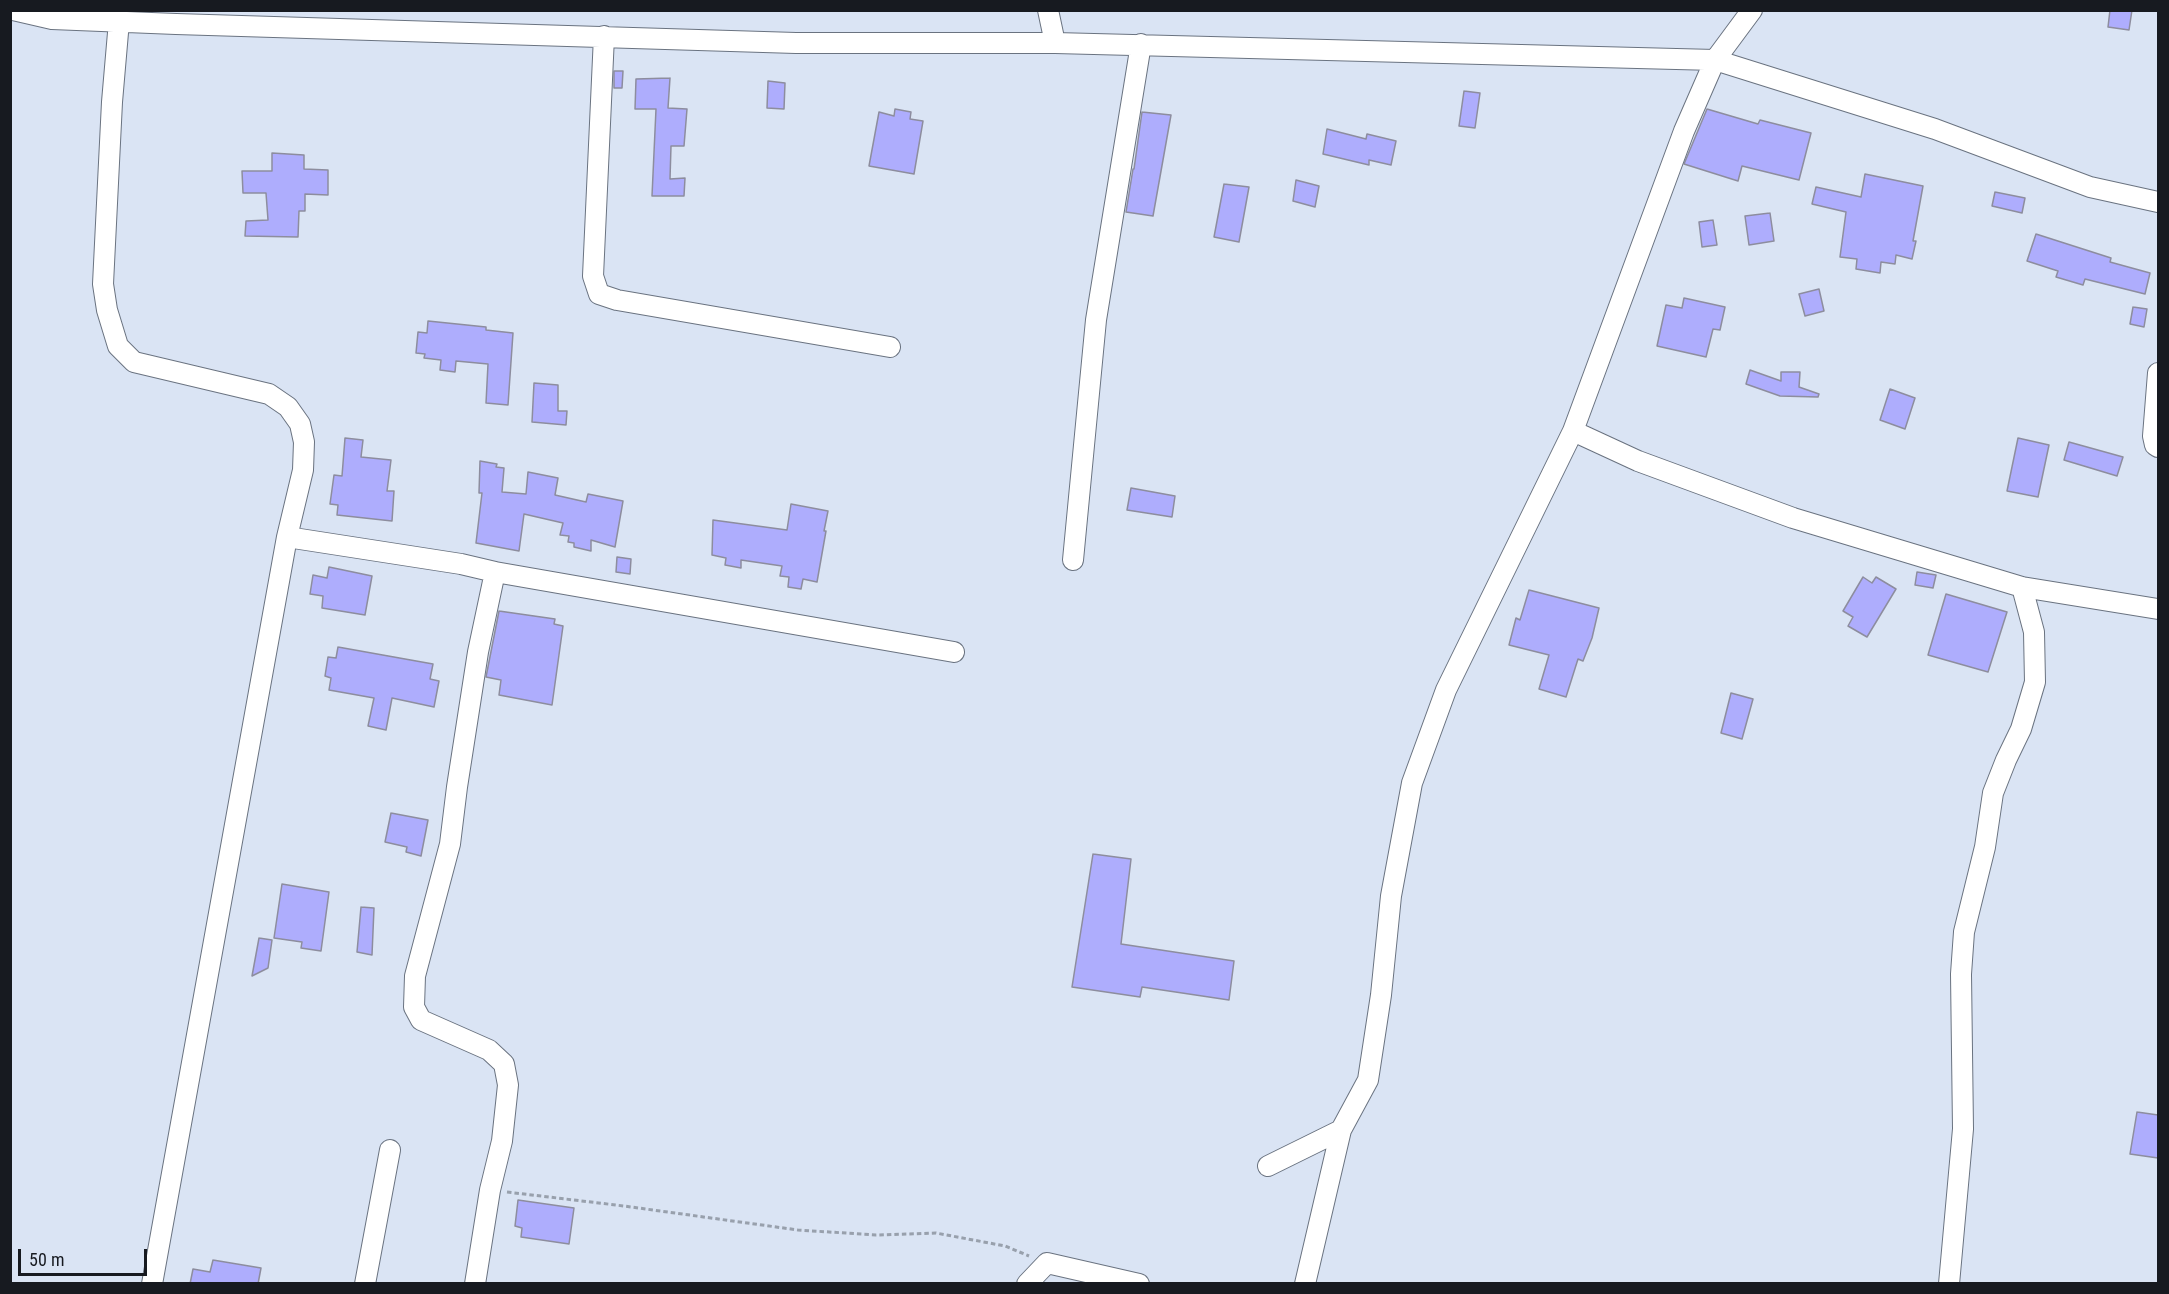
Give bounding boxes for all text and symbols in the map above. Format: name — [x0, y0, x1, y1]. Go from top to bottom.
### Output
scale bar — [21, 1237, 150, 1275]
text: 50 m — [29, 1249, 64, 1270]

